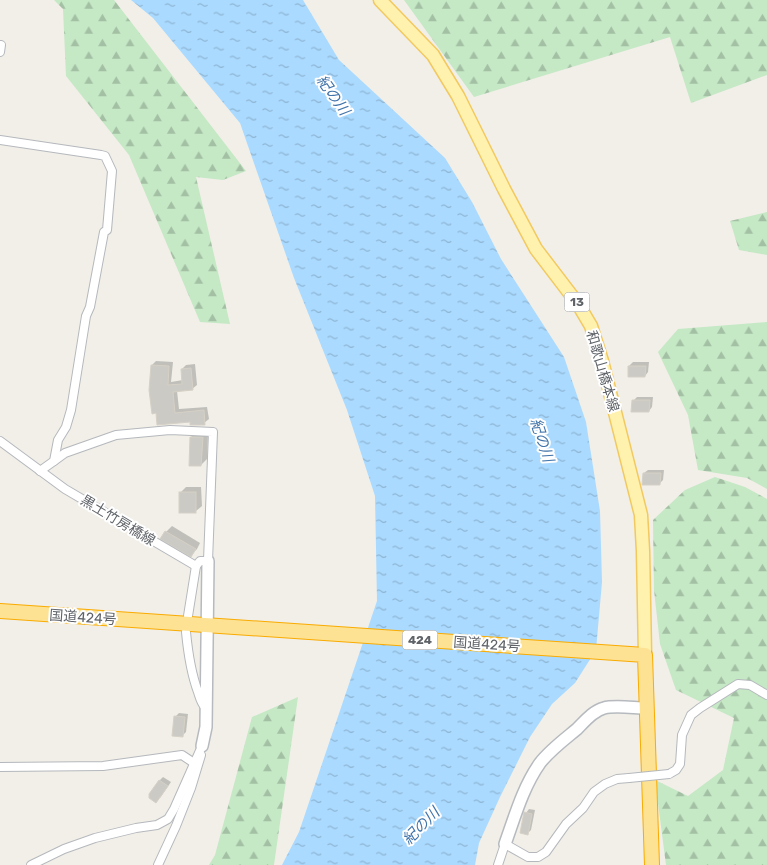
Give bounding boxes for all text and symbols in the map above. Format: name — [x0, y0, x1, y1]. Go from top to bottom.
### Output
water label: 紀の川 — [313, 71, 354, 120]
road number: 13 — [564, 292, 590, 312]
street label: 和歌山橋本線 — [583, 328, 622, 414]
water label: 紀の川 — [526, 416, 558, 466]
street label: 黒土竹房橋線 — [77, 492, 158, 549]
street label: 国道424号 — [49, 607, 117, 628]
road number: 424 — [402, 630, 438, 650]
street label: 国道424号 — [453, 634, 521, 655]
water label: 紀の川 — [399, 802, 445, 848]

